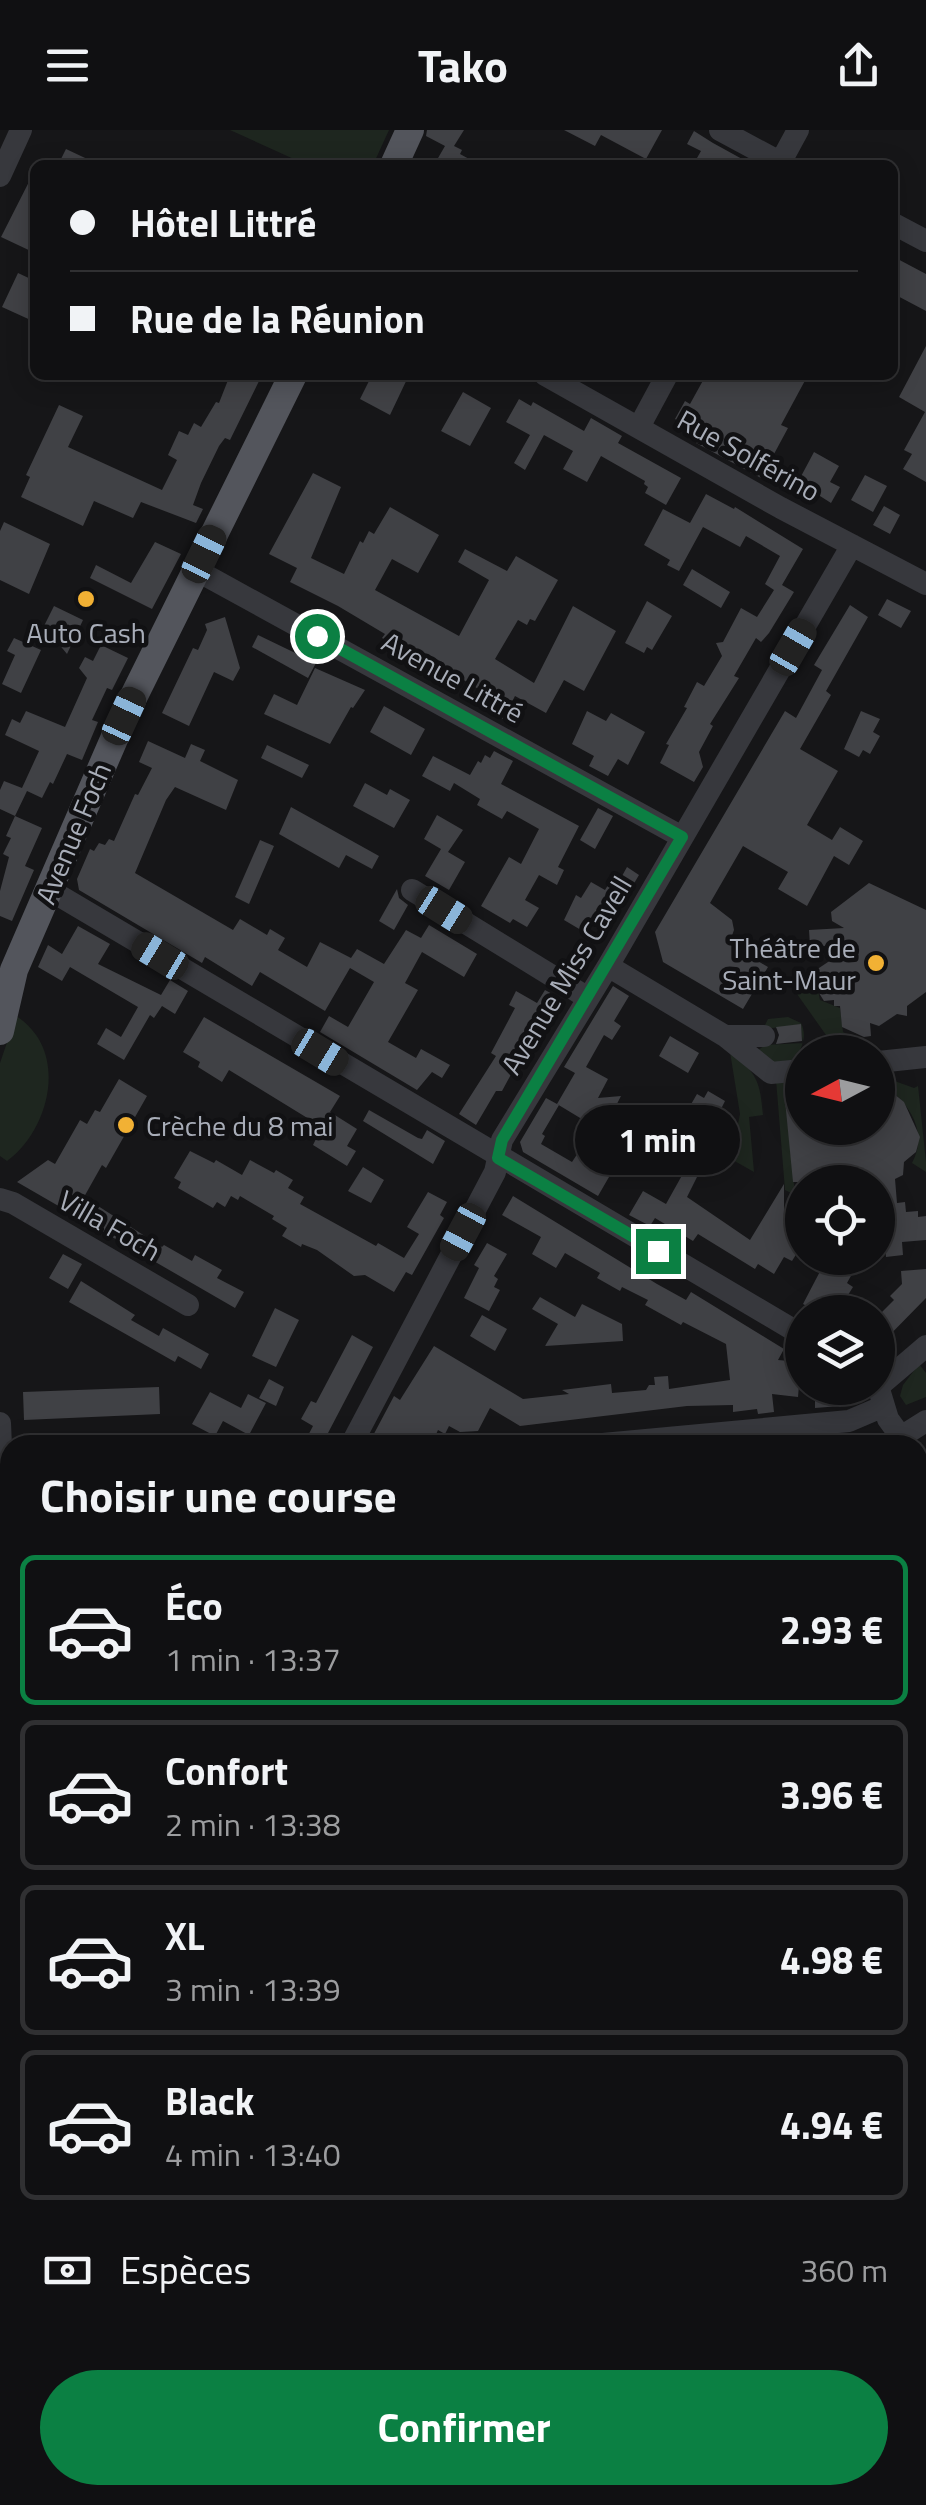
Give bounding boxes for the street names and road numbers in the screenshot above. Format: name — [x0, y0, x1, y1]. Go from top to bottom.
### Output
street label: Rue Solférino — [670, 398, 828, 512]
street label: Avenue Littré — [374, 620, 532, 734]
street label: Avenue Foch — [24, 756, 122, 910]
street label: Avenue Miss Cavell — [490, 867, 642, 1083]
street label: Villa Foch — [51, 1178, 169, 1272]

